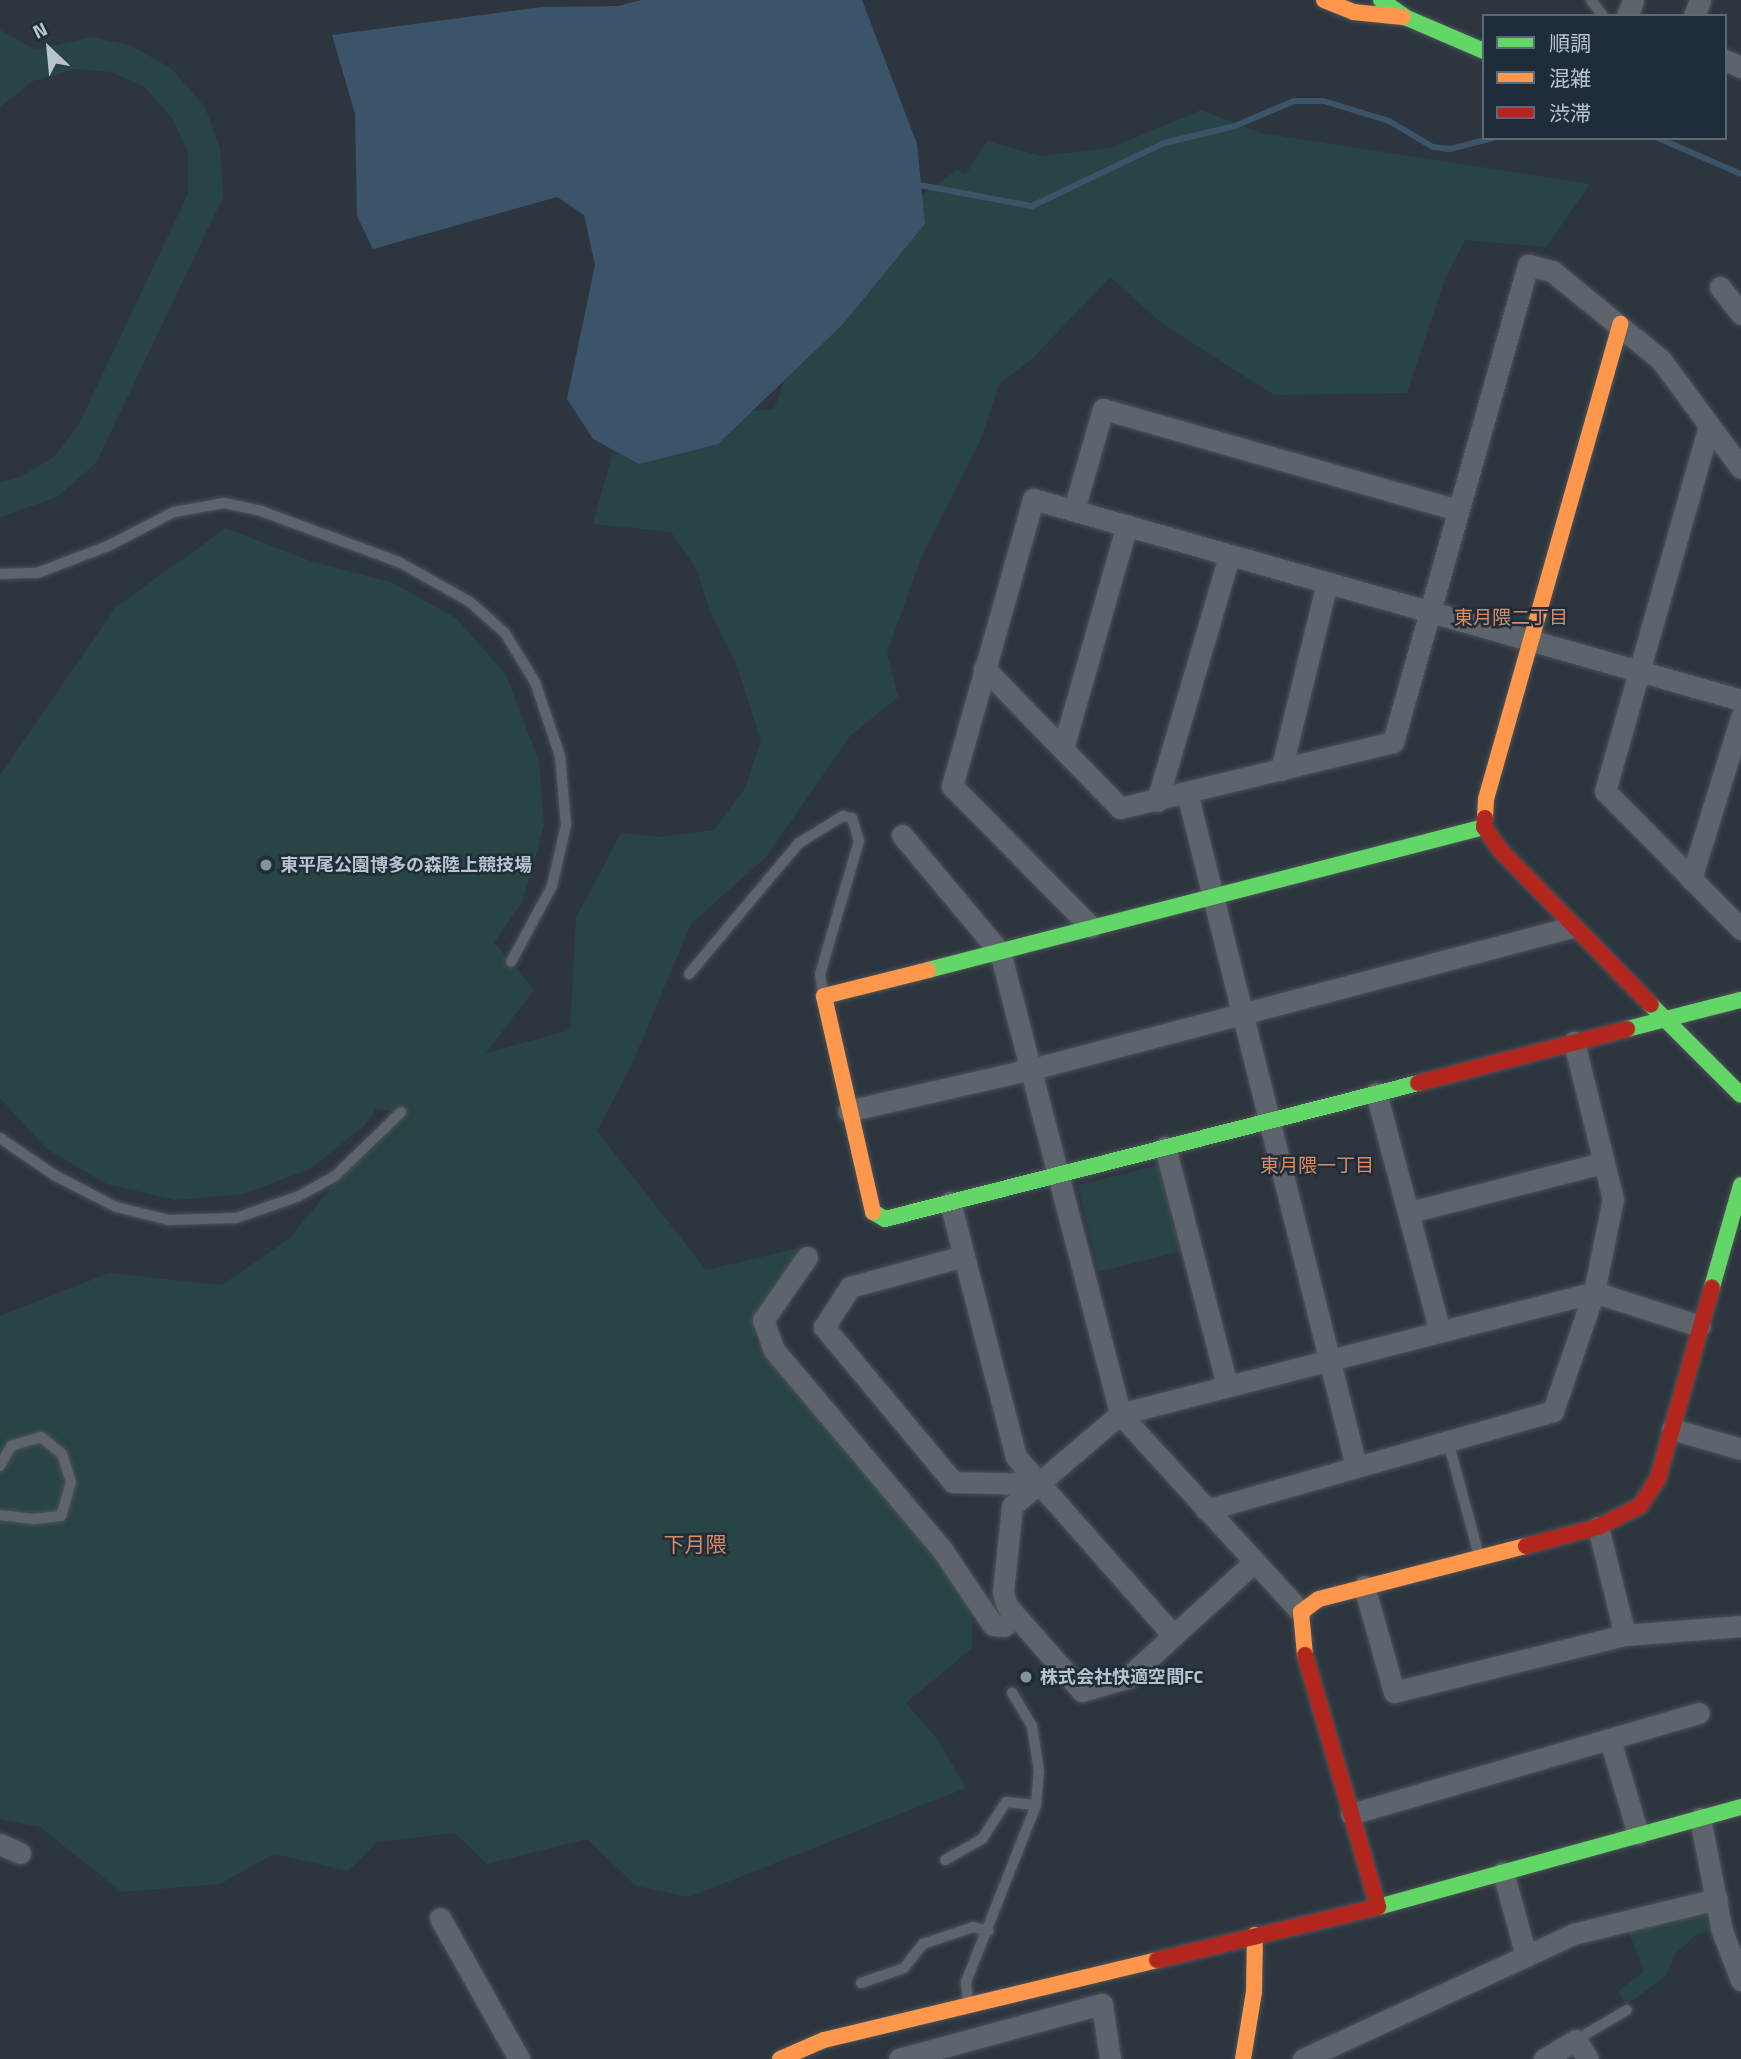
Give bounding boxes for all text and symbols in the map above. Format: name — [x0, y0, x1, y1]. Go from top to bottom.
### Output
north arrow — [14, 14, 84, 84]
text: N — [27, 14, 52, 46]
legend — [1482, 14, 1727, 140]
text: 順調 — [1549, 27, 1591, 59]
text: 混雑 — [1549, 62, 1591, 94]
text: 渋滞 — [1549, 97, 1591, 129]
district label: 東月隈二丁目 — [1454, 606, 1568, 628]
place label: 東平尾公園博多の森陸上競技場 — [280, 854, 532, 876]
marker: 東平尾公園博多の森陸上競技場 — [258, 857, 274, 873]
district label: 東月隈一丁目 — [1260, 1154, 1374, 1176]
district label: 下月隈 — [664, 1531, 726, 1557]
place label: 株式会社快適空間FC — [1040, 1666, 1203, 1688]
marker: 株式会社快適空間FC — [1018, 1669, 1034, 1685]

